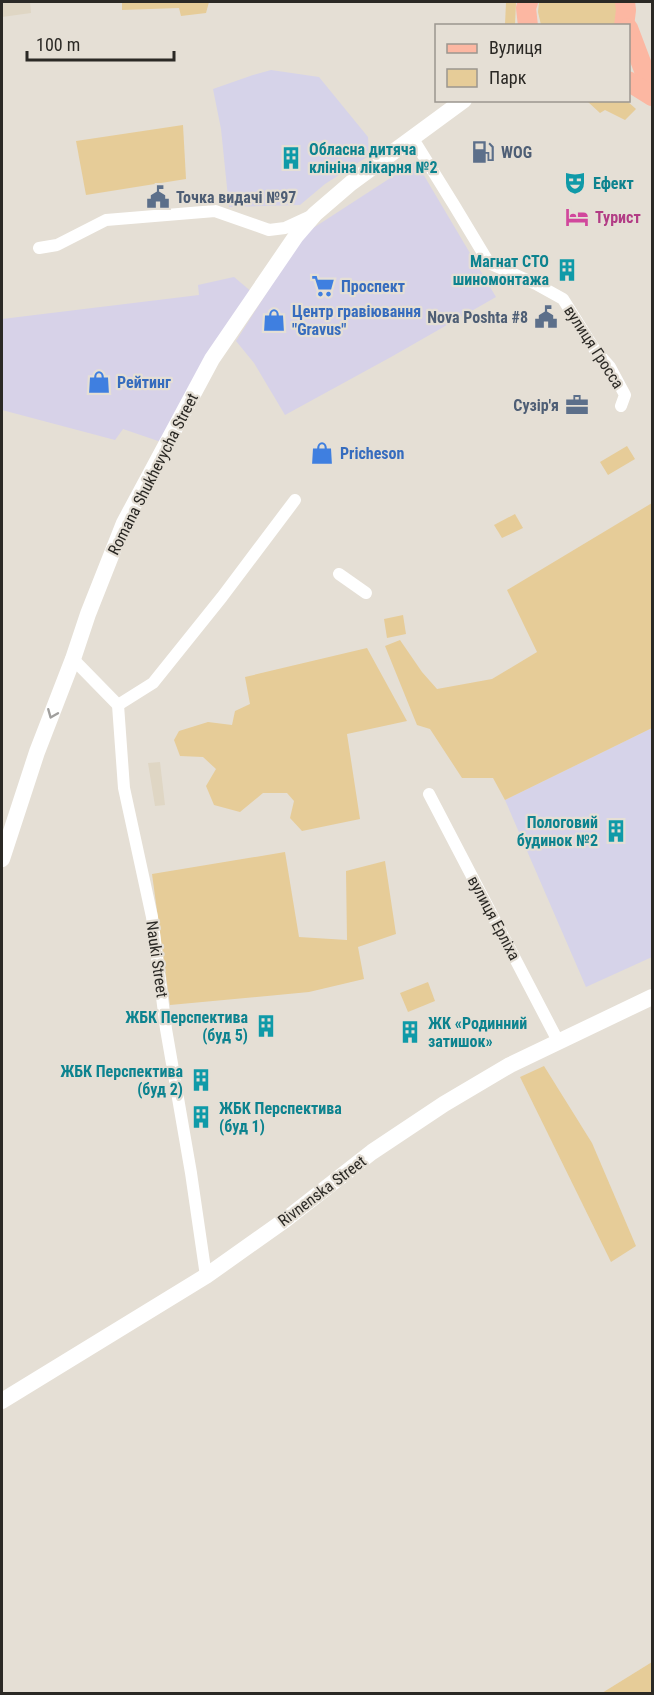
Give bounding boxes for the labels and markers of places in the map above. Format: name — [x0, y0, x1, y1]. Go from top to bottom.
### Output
fuel station icon: WOG — [470, 139, 496, 165]
place label: Обласна дитяча клініна лікарня №2 — [309, 140, 438, 177]
place label: WOG — [501, 143, 532, 162]
building icon: Обласна дитяча клініна лікарня №2 — [278, 145, 304, 171]
theatre icon: Ефект — [562, 170, 588, 196]
place label: Ефект — [593, 174, 634, 193]
public building icon: Точка видачі №97 — [145, 184, 171, 210]
place label: Точка видачі №97 — [176, 188, 296, 207]
hotel icon: Турист — [564, 204, 590, 230]
place label: Турист — [595, 208, 641, 227]
place label: Магнат СТО шиномонтажа — [453, 252, 549, 289]
building icon: Магнат СТО шиномонтажа — [554, 257, 580, 283]
supermarket icon: Проспект — [310, 273, 336, 299]
place label: Проспект — [341, 277, 405, 296]
place label: Центр гравіювання "Gravus" — [292, 302, 421, 339]
public building icon: Nova Poshta #8 — [533, 304, 559, 330]
shop icon: Центр гравіювання "Gravus" — [261, 307, 287, 333]
place label: Nova Poshta #8 — [427, 308, 528, 327]
shop icon: Рейтинг — [86, 369, 112, 395]
place label: Рейтинг — [117, 373, 171, 392]
office icon: Сузір'я — [564, 392, 590, 418]
place label: Сузір'я — [513, 396, 559, 415]
shop icon: Pricheson — [309, 440, 335, 466]
place label: Pricheson — [340, 444, 405, 463]
place label: Пологовий будинок №2 — [517, 813, 598, 850]
building icon: Пологовий будинок №2 — [603, 818, 629, 844]
place label: ЖБК Перспектива (буд 5) — [125, 1008, 248, 1045]
building icon: ЖБК Перспектива (буд 5) — [253, 1013, 279, 1039]
place label: ЖК «Родинний затишок» — [428, 1014, 527, 1051]
building icon: ЖК «Родинний затишок» — [397, 1019, 423, 1045]
place label: ЖБК Перспектива (буд 2) — [60, 1062, 183, 1099]
building icon: ЖБК Перспектива (буд 2) — [188, 1067, 214, 1093]
place label: ЖБК Перспектива (буд 1) — [219, 1099, 342, 1136]
building icon: ЖБК Перспектива (буд 1) — [188, 1104, 214, 1130]

